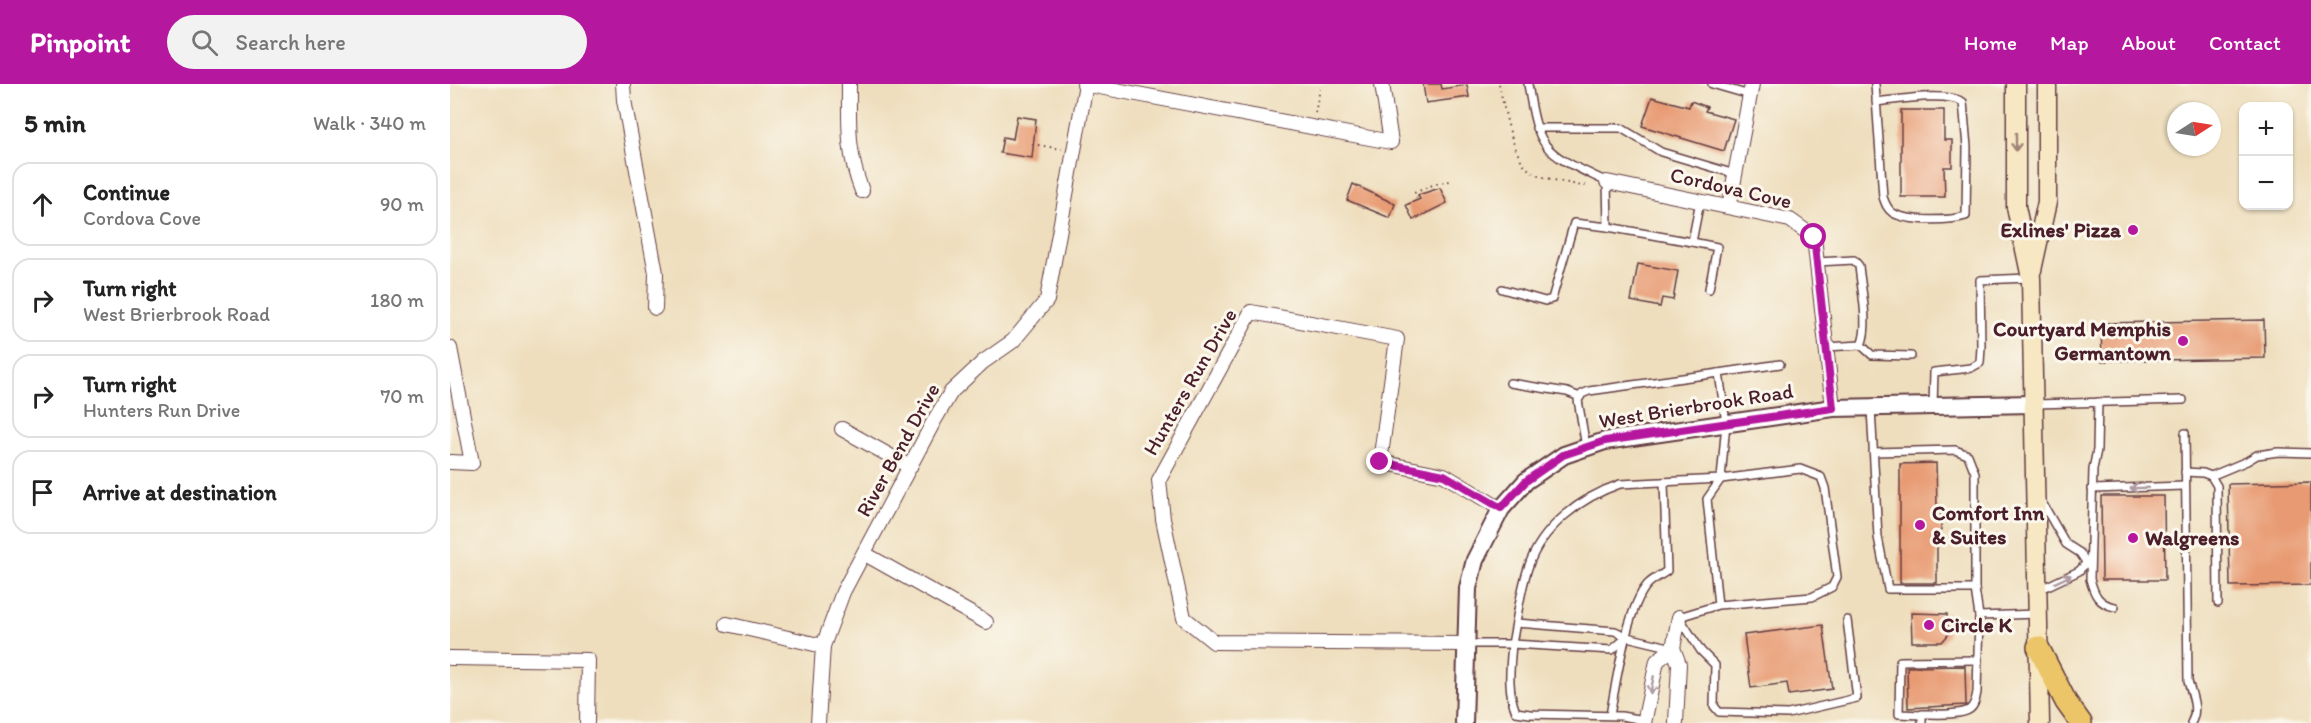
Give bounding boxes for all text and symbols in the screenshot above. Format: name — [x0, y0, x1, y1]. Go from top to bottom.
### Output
search box — [167, 15, 587, 69]
text: Pinpoint — [30, 25, 131, 59]
icon: search — [188, 26, 221, 59]
text: Search here — [236, 29, 346, 56]
text: Home — [1964, 30, 2017, 55]
text: Map — [2050, 30, 2089, 55]
text: About — [2122, 30, 2176, 55]
text: Contact — [2209, 30, 2281, 55]
north arrow — [2167, 102, 2221, 156]
map controls — [2239, 102, 2293, 210]
button: + — [2239, 102, 2293, 156]
text: 5 min — [24, 107, 86, 139]
text: Walk · 340 m — [313, 111, 426, 135]
one-way arrow — [2010, 132, 2022, 152]
button: − — [2239, 156, 2293, 210]
street label: Cordova Cove — [1668, 161, 1794, 214]
text: Continue — [83, 179, 170, 206]
icon: ahead — [26, 188, 59, 221]
text: 90 m — [380, 192, 424, 216]
text: Cordova Cove — [83, 206, 201, 230]
place label: Exlines' Pizza — [2001, 217, 2122, 242]
route start — [1800, 223, 1826, 249]
marker: Exlines' Pizza — [2126, 223, 2140, 237]
text: Turn right — [83, 275, 177, 302]
icon: right — [26, 284, 59, 317]
text: 180 m — [370, 288, 424, 312]
text: West Brierbrook Road — [83, 302, 270, 326]
street label: Hunters Run Drive — [1137, 304, 1242, 460]
place label: Courtyard Memphis Germantown — [1993, 316, 2171, 365]
marker: Courtyard Memphis Germantown — [2176, 334, 2190, 348]
text: Turn right — [83, 371, 177, 398]
street label: West Brierbrook Road — [1597, 378, 1795, 433]
street label: River Bend Drive — [851, 379, 945, 521]
icon: right — [26, 380, 59, 413]
text: 70 m — [380, 384, 424, 408]
text: Hunters Run Drive — [83, 398, 240, 422]
route end — [1366, 448, 1392, 474]
icon: arrive — [26, 476, 59, 509]
text: Arrive at destination — [83, 479, 277, 506]
one-way arrow — [2129, 482, 2149, 493]
place label: Comfort Inn & Suites — [1932, 500, 2044, 549]
marker: Comfort Inn & Suites — [1913, 518, 1927, 532]
place label: Walgreens — [2145, 525, 2239, 551]
marker: Walgreens — [2126, 531, 2140, 545]
one-way arrow — [2054, 572, 2072, 584]
place label: Circle K — [1941, 612, 2012, 637]
marker: Circle K — [1922, 618, 1936, 632]
one-way arrow — [1646, 675, 1657, 694]

